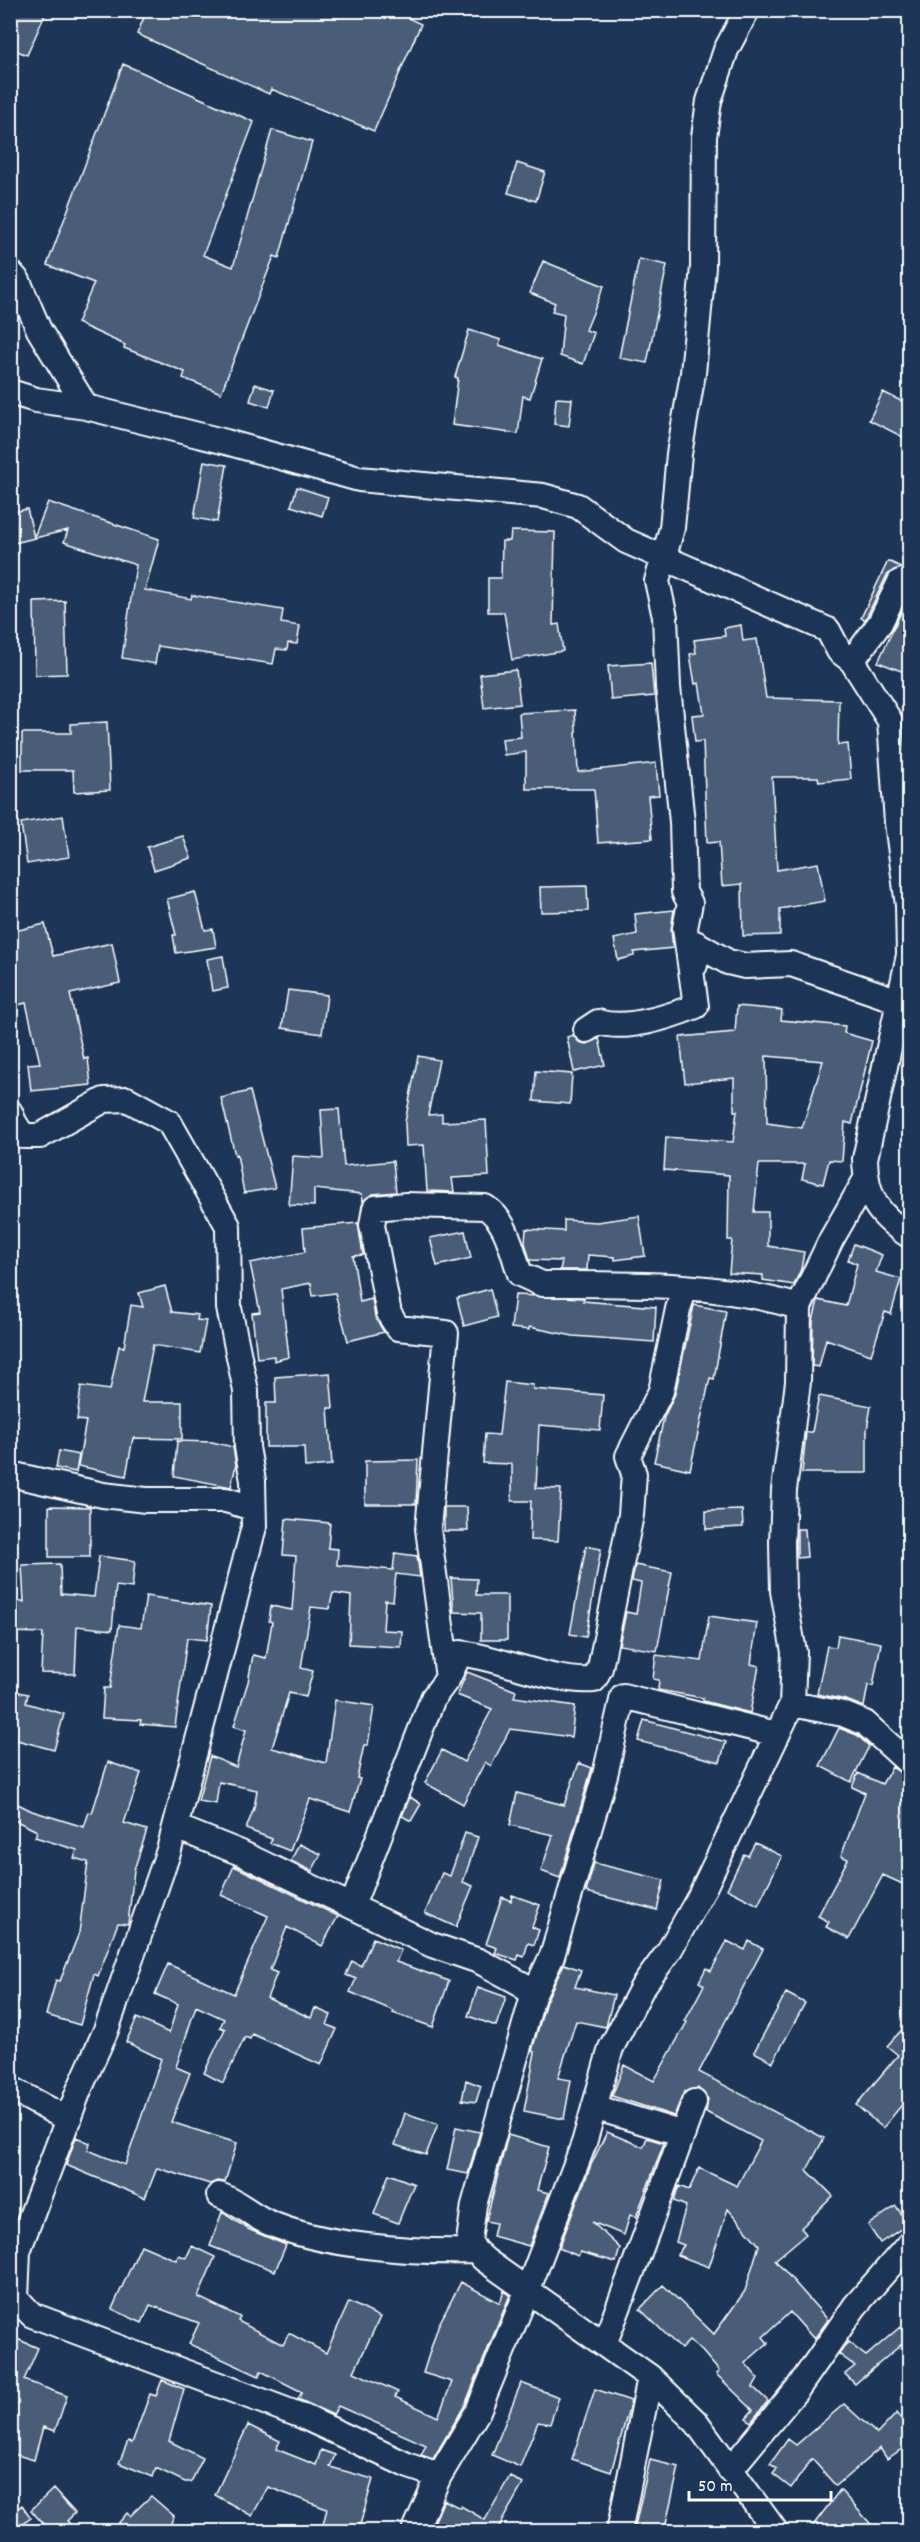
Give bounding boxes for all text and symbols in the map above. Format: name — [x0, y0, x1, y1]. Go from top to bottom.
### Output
scale bar — [689, 2464, 832, 2502]
text: 50 m — [698, 2475, 733, 2500]

